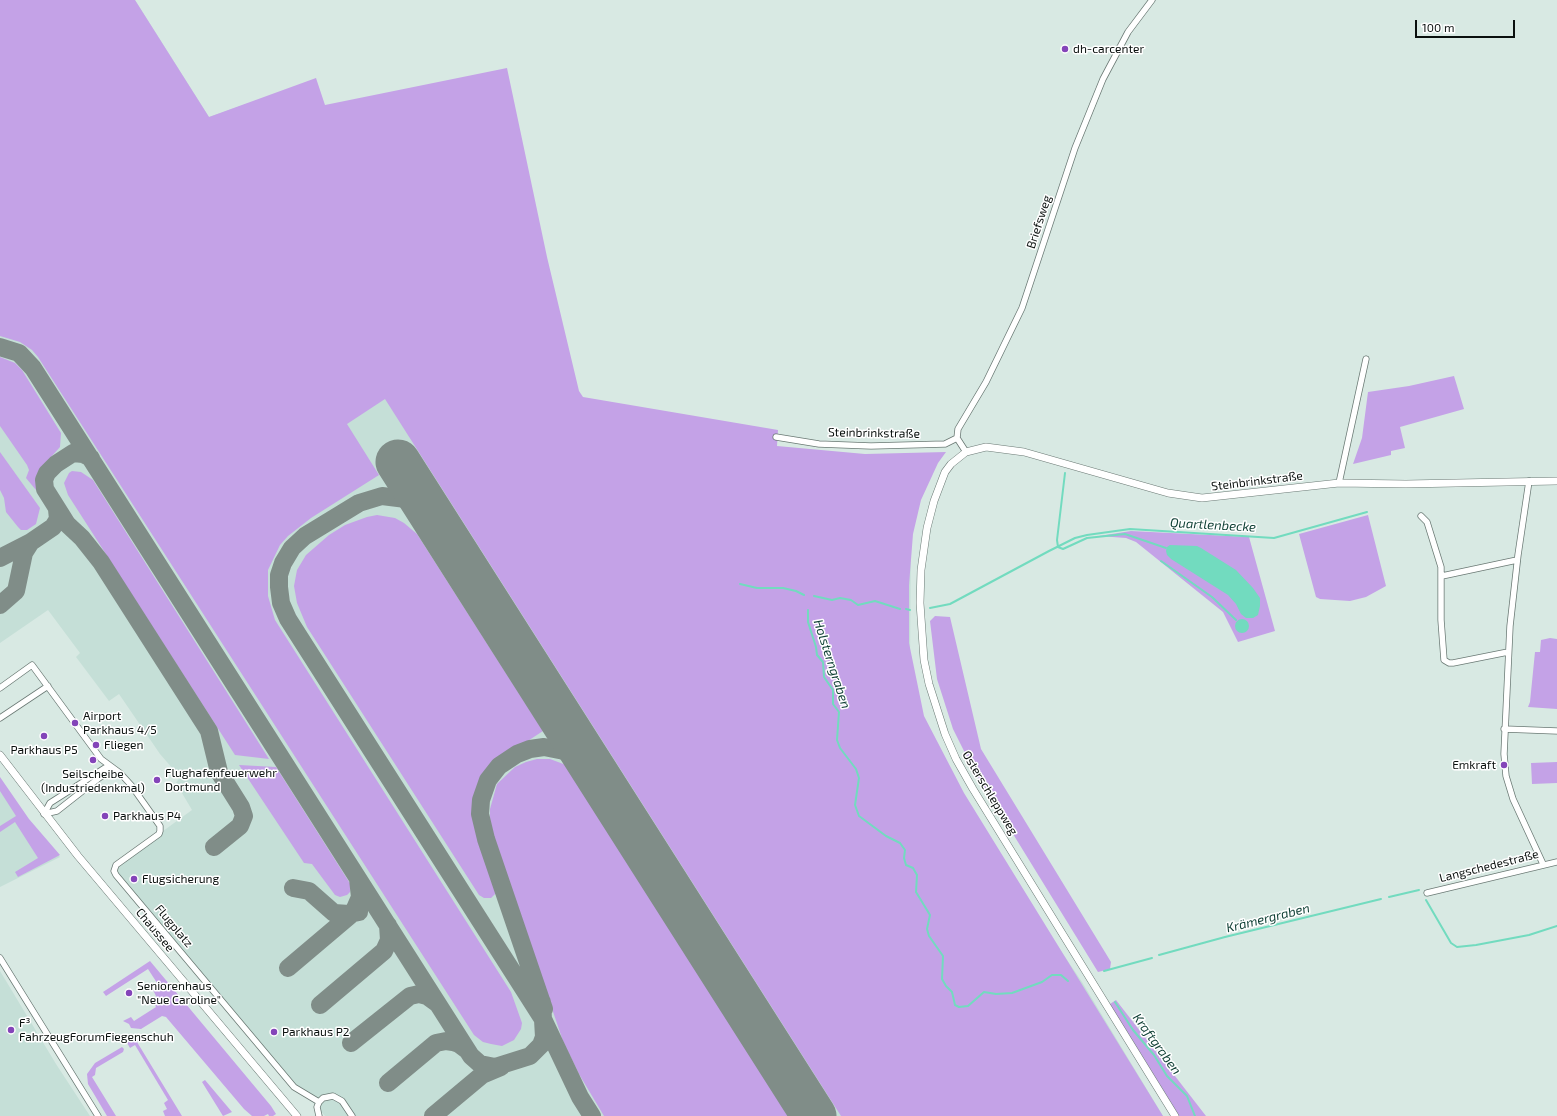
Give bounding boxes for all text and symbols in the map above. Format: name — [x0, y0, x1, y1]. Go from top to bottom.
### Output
scale bar — [1417, 12, 1517, 38]
text: 100 m — [1422, 20, 1454, 34]
place label: dh-carcenter — [1073, 42, 1144, 56]
marker: dh-carcenter — [1060, 44, 1070, 54]
street label: Briefsweg — [1024, 193, 1054, 251]
street label: Steinbrinkstraße — [828, 425, 920, 441]
street label: Steinbrinkstraße — [1210, 468, 1304, 494]
water label: Quartlenbecke — [1170, 515, 1256, 535]
water label: Holsterngraben — [810, 617, 854, 711]
place label: Airport Parkhaus 4/5 — [83, 709, 157, 737]
marker: Airport Parkhaus 4/5 — [70, 718, 80, 728]
marker: Parkhaus P5 — [39, 731, 49, 741]
place label: Fliegen — [104, 738, 144, 752]
marker: Fliegen — [91, 740, 101, 750]
place label: Parkhaus P5 — [10, 743, 78, 757]
street label: Osterschleppweg — [959, 748, 1021, 838]
marker: Seilscheibe (Industriedenkmal) — [88, 755, 98, 765]
place label: Emkraft — [1452, 758, 1496, 772]
marker: Emkraft — [1499, 760, 1509, 770]
place label: Flughafenfeuerwehr Dortmund — [165, 766, 277, 794]
place label: Seilscheibe (Industriedenkmal) — [41, 767, 145, 795]
marker: Flughafenfeuerwehr Dortmund — [152, 775, 162, 785]
place label: Parkhaus P4 — [113, 809, 181, 823]
marker: Parkhaus P4 — [100, 811, 110, 821]
street label: Langschedestraße — [1438, 847, 1540, 885]
place label: Flugsicherung — [142, 872, 219, 886]
marker: Flugsicherung — [129, 874, 139, 884]
water label: Krämergraben — [1225, 900, 1311, 936]
street label: Flugplatz — [152, 902, 196, 950]
street label: Chaussee — [133, 905, 177, 955]
place label: Seniorenhaus "Neue Caroline" — [137, 979, 221, 1007]
marker: Seniorenhaus "Neue Caroline" — [124, 988, 134, 998]
water label: Kraftgraben — [1130, 1010, 1184, 1078]
place label: F³ FahrzeugForumFiegenschuh — [19, 1016, 174, 1044]
marker: F³ FahrzeugForumFiegenschuh — [6, 1025, 16, 1035]
place label: Parkhaus P2 — [282, 1025, 350, 1039]
marker: Parkhaus P2 — [269, 1027, 279, 1037]

